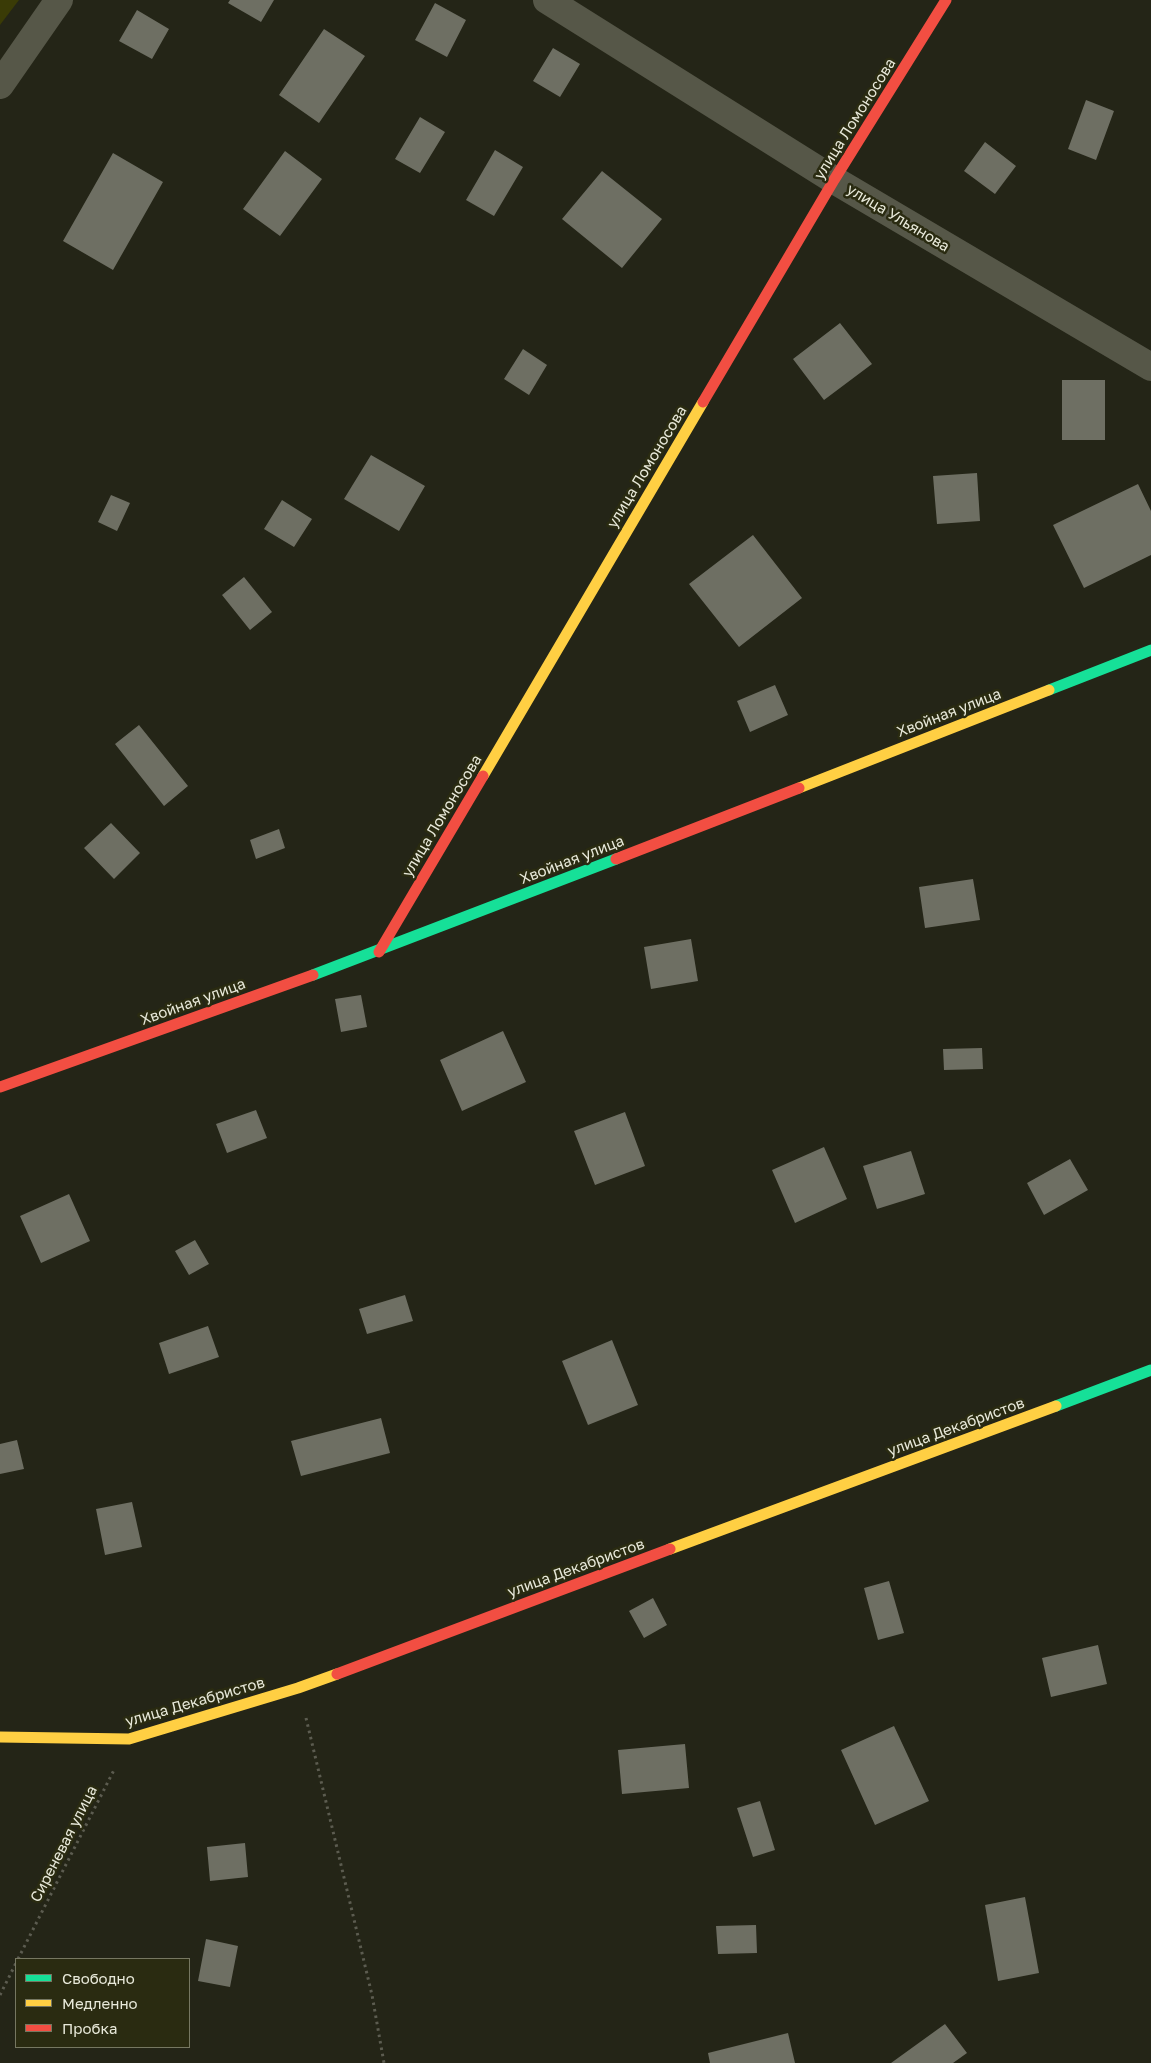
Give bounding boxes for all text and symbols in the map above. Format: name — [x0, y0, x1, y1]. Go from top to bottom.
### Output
street label: улица Ломоносова — [810, 55, 900, 183]
street label: улица Ульянова — [843, 180, 953, 256]
street label: улица Ломоносова — [603, 403, 691, 531]
street label: Хвойная улица — [894, 685, 1004, 741]
street label: улица Ломоносова — [398, 752, 486, 880]
street label: Хвойная улица — [517, 832, 627, 888]
street label: Хвойная улица — [138, 975, 248, 1029]
street label: улица Декабристов — [885, 1394, 1027, 1460]
street label: улица Декабристов — [505, 1535, 647, 1601]
street label: улица Декабристов — [123, 1673, 267, 1731]
street label: Сиреневая улица — [27, 1783, 101, 1905]
legend — [15, 1958, 190, 2048]
text: Свободно — [62, 1969, 135, 1987]
text: Медленно — [62, 1994, 138, 2012]
text: Пробка — [62, 2019, 117, 2037]

